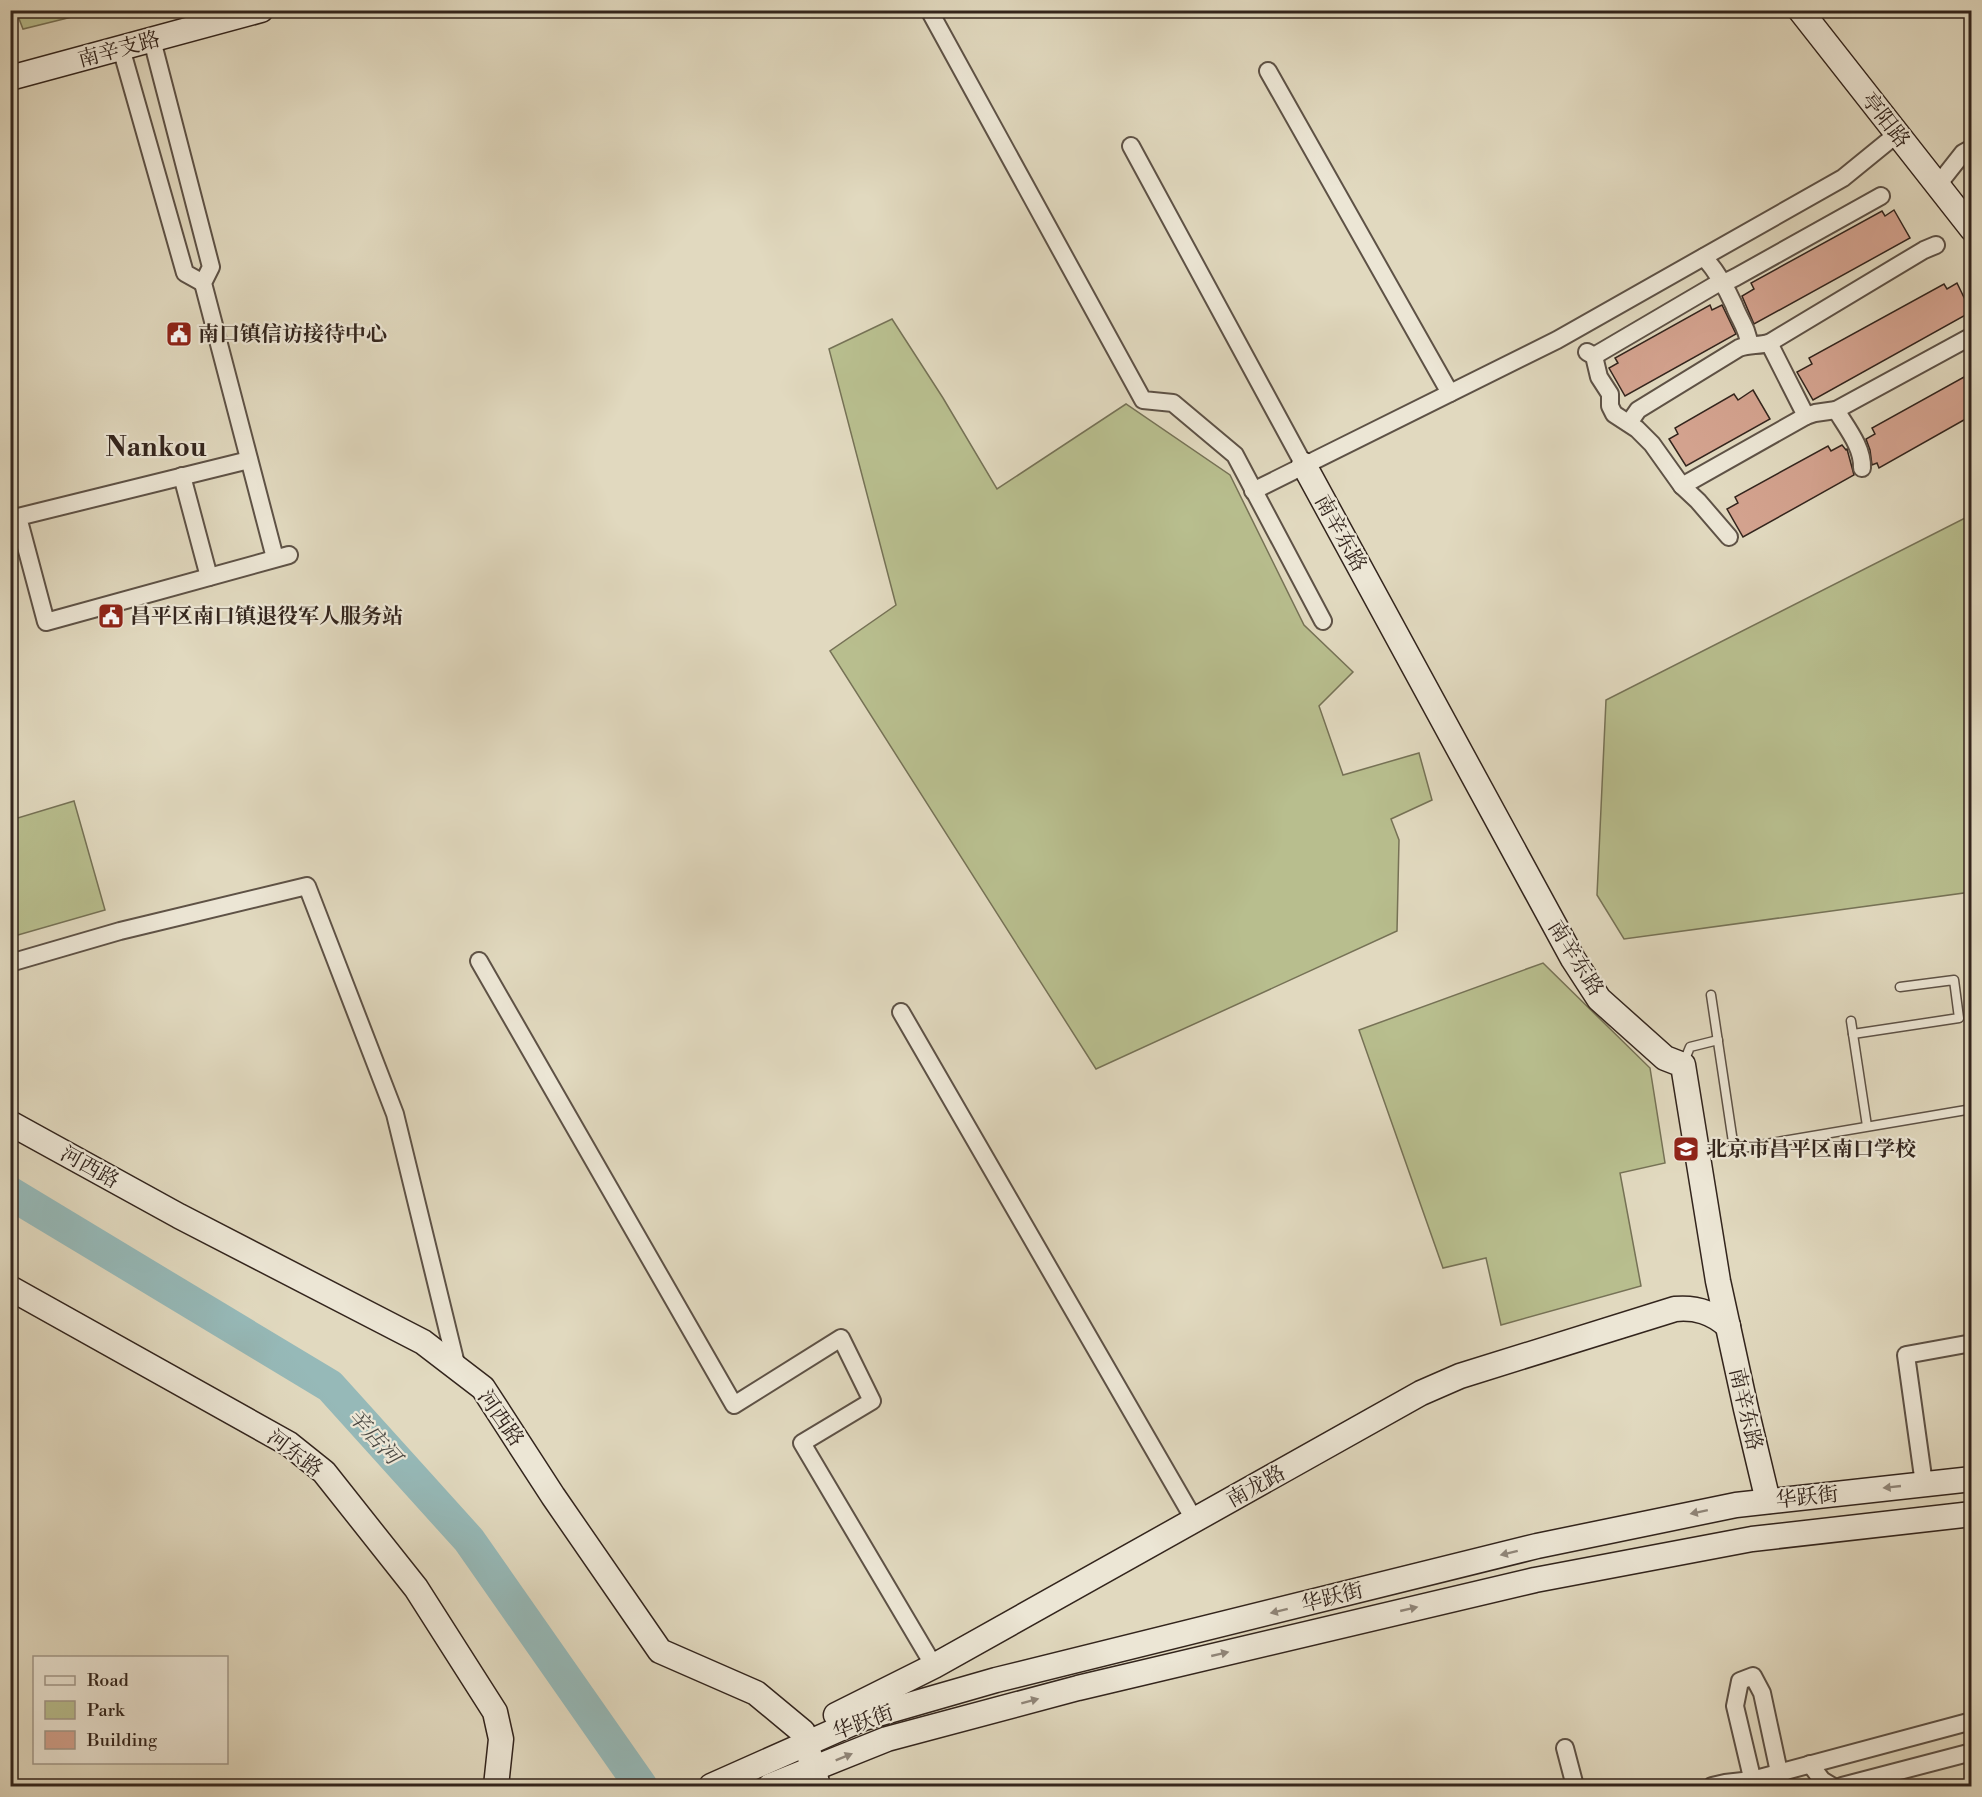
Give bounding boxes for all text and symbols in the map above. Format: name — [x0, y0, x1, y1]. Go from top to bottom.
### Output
street label: 南辛支路 — [75, 27, 163, 73]
street label: 亭阳路 — [1856, 88, 1915, 153]
public building icon: 南口镇信访接待中心 — [164, 319, 194, 349]
place label: 南口镇信访接待中心 — [198, 322, 387, 348]
district label: Nankou — [106, 431, 207, 465]
street label: 南辛东路 — [1308, 490, 1372, 577]
public building icon: 昌平区南口镇退役军人服务站 — [96, 601, 126, 631]
place label: 昌平区南口镇退役军人服务站 — [130, 604, 403, 630]
street label: 南辛东路 — [1542, 916, 1608, 1001]
school or university icon: 北京市昌平区南口学校 — [1671, 1134, 1701, 1164]
place label: 北京市昌平区南口学校 — [1706, 1137, 1916, 1163]
street label: 河西路 — [56, 1141, 123, 1195]
street label: 南辛东路 — [1723, 1365, 1767, 1453]
street label: 河西路 — [471, 1385, 529, 1452]
water label: 辛店河 — [342, 1403, 409, 1474]
street label: 河东路 — [261, 1424, 327, 1483]
street label: 南龙路 — [1223, 1460, 1290, 1514]
street label: 华跃街 — [1774, 1482, 1840, 1514]
one-way arrow — [1883, 1483, 1902, 1492]
one-way arrow — [1689, 1508, 1708, 1517]
one-way arrow — [1499, 1549, 1517, 1558]
street label: 华跃街 — [1299, 1578, 1366, 1618]
one-way arrow — [1400, 1604, 1419, 1614]
one-way arrow — [1269, 1606, 1288, 1616]
one-way arrow — [1210, 1649, 1229, 1659]
legend — [33, 1656, 228, 1764]
text: Road — [87, 1669, 130, 1692]
one-way arrow — [1021, 1695, 1039, 1705]
text: Park — [87, 1699, 126, 1722]
street label: 华跃街 — [829, 1700, 897, 1746]
text: Building — [86, 1729, 158, 1752]
one-way arrow — [835, 1752, 853, 1762]

